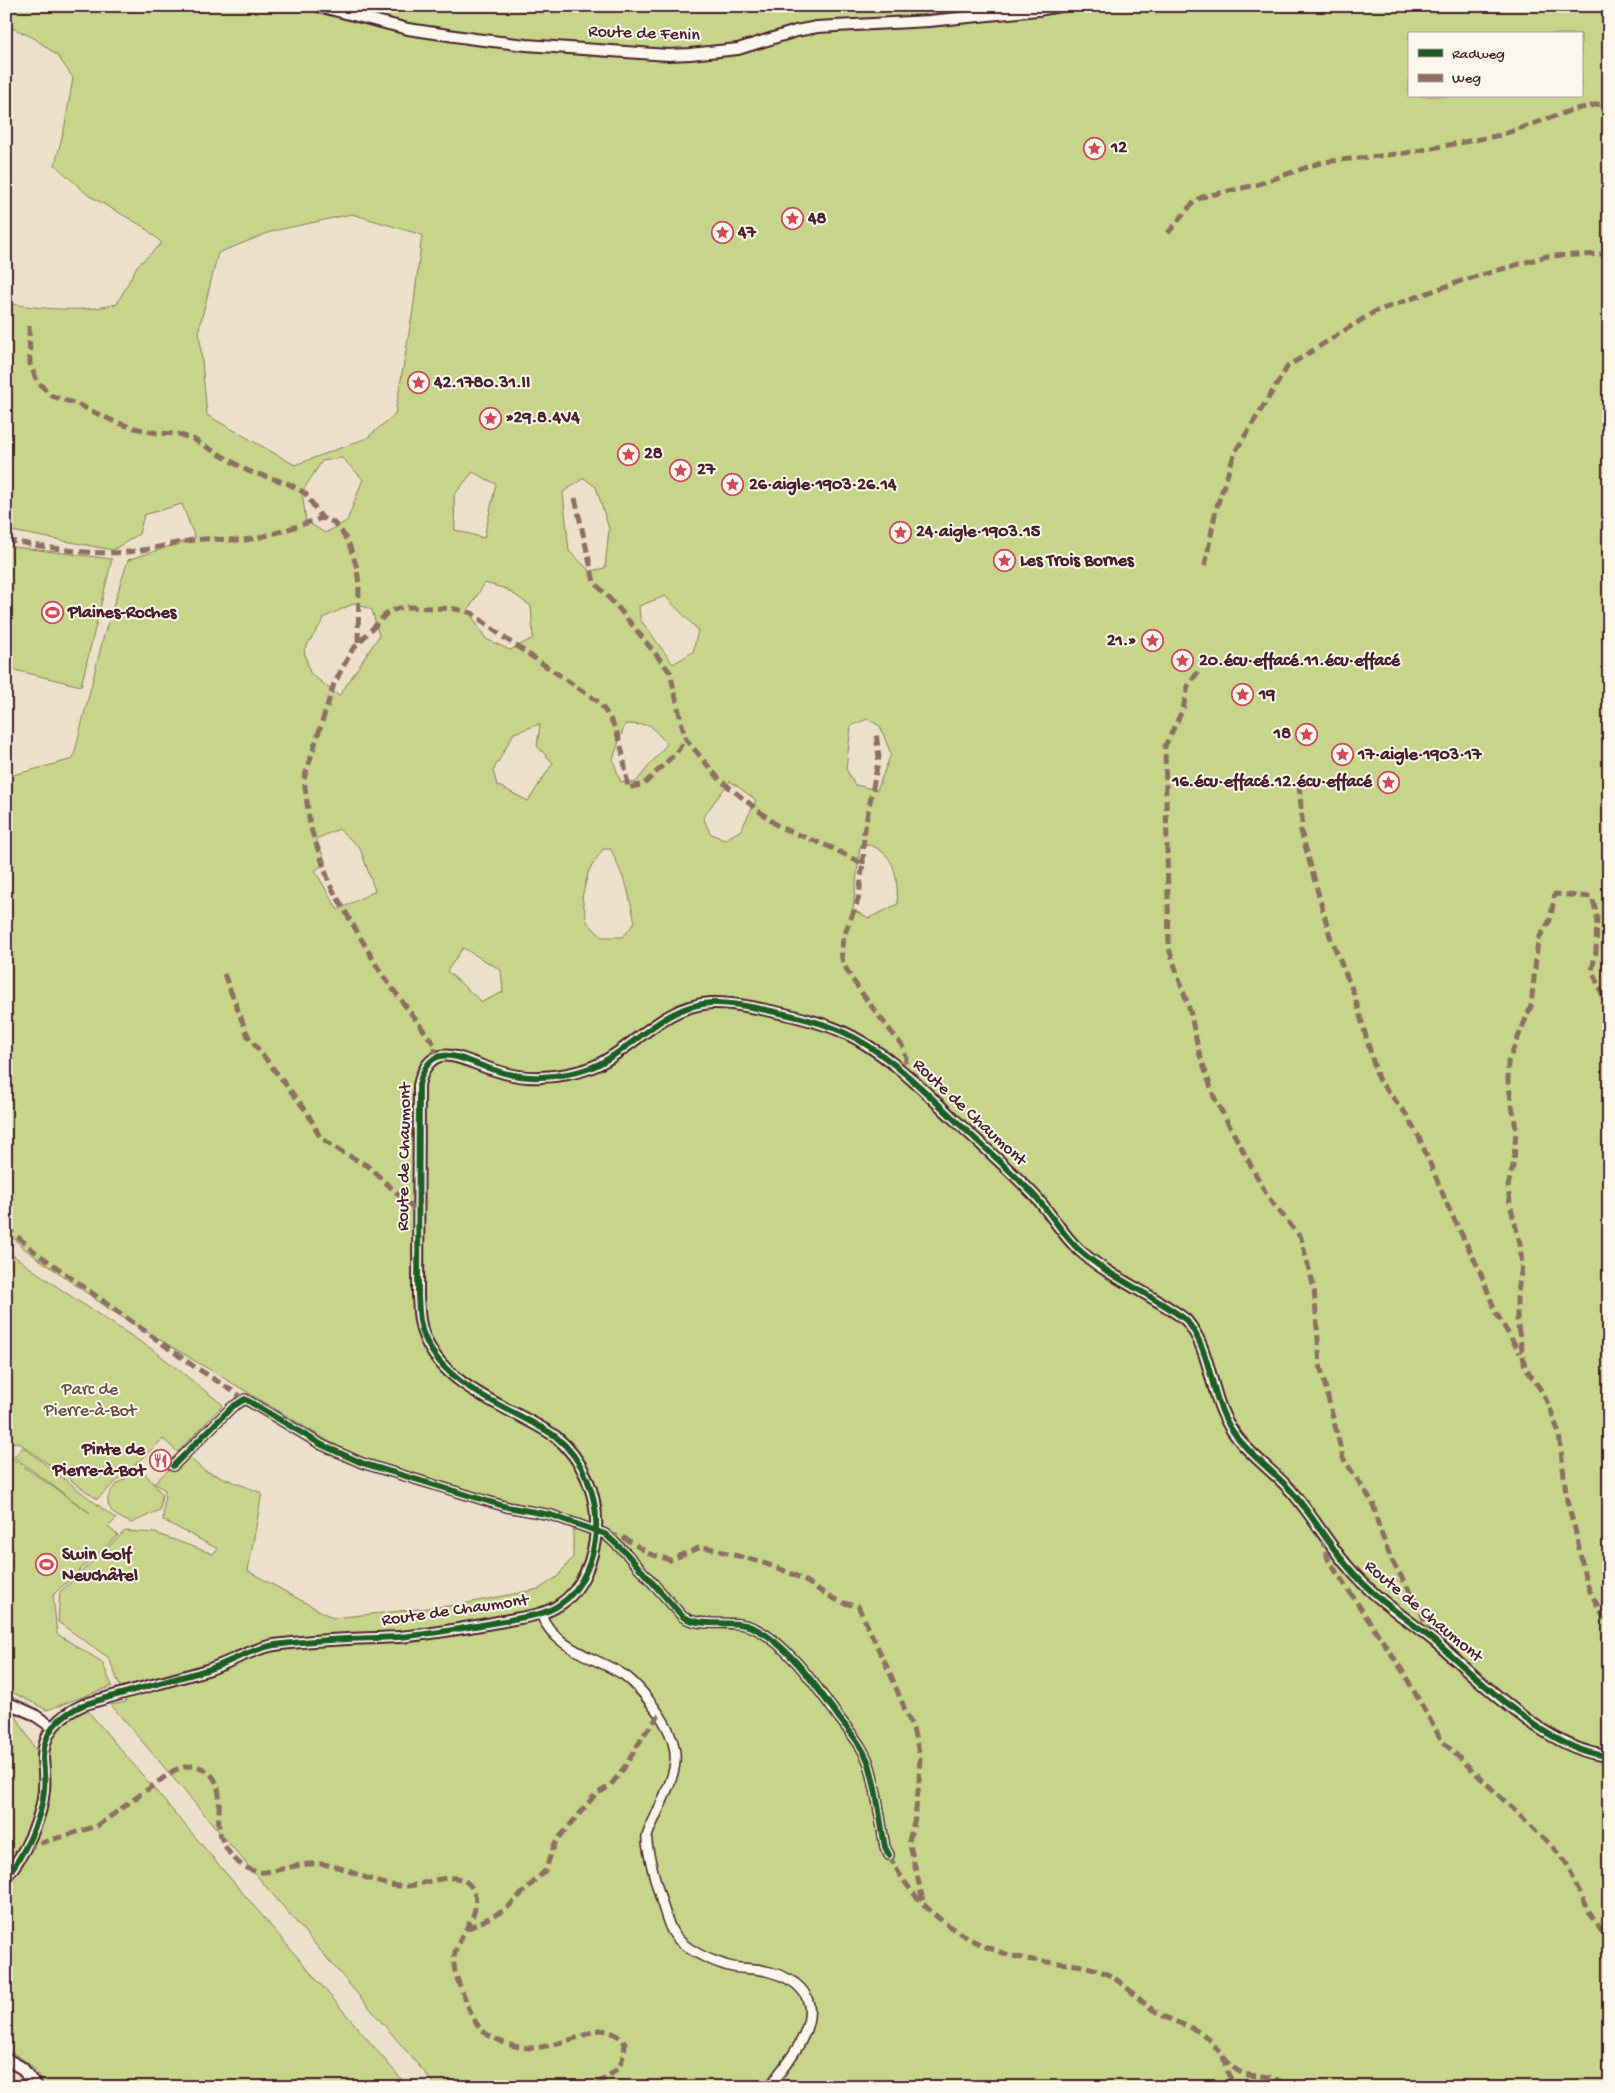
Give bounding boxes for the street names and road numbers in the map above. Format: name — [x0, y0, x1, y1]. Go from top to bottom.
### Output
street label: Route de Fenin — [588, 22, 701, 46]
street label: Route de Chaumont — [908, 1055, 1032, 1172]
street label: Route de Chaumont — [393, 1081, 417, 1231]
street label: Route de Chaumont — [1360, 1556, 1488, 1669]
street label: Route de Chaumont — [380, 1590, 531, 1632]

